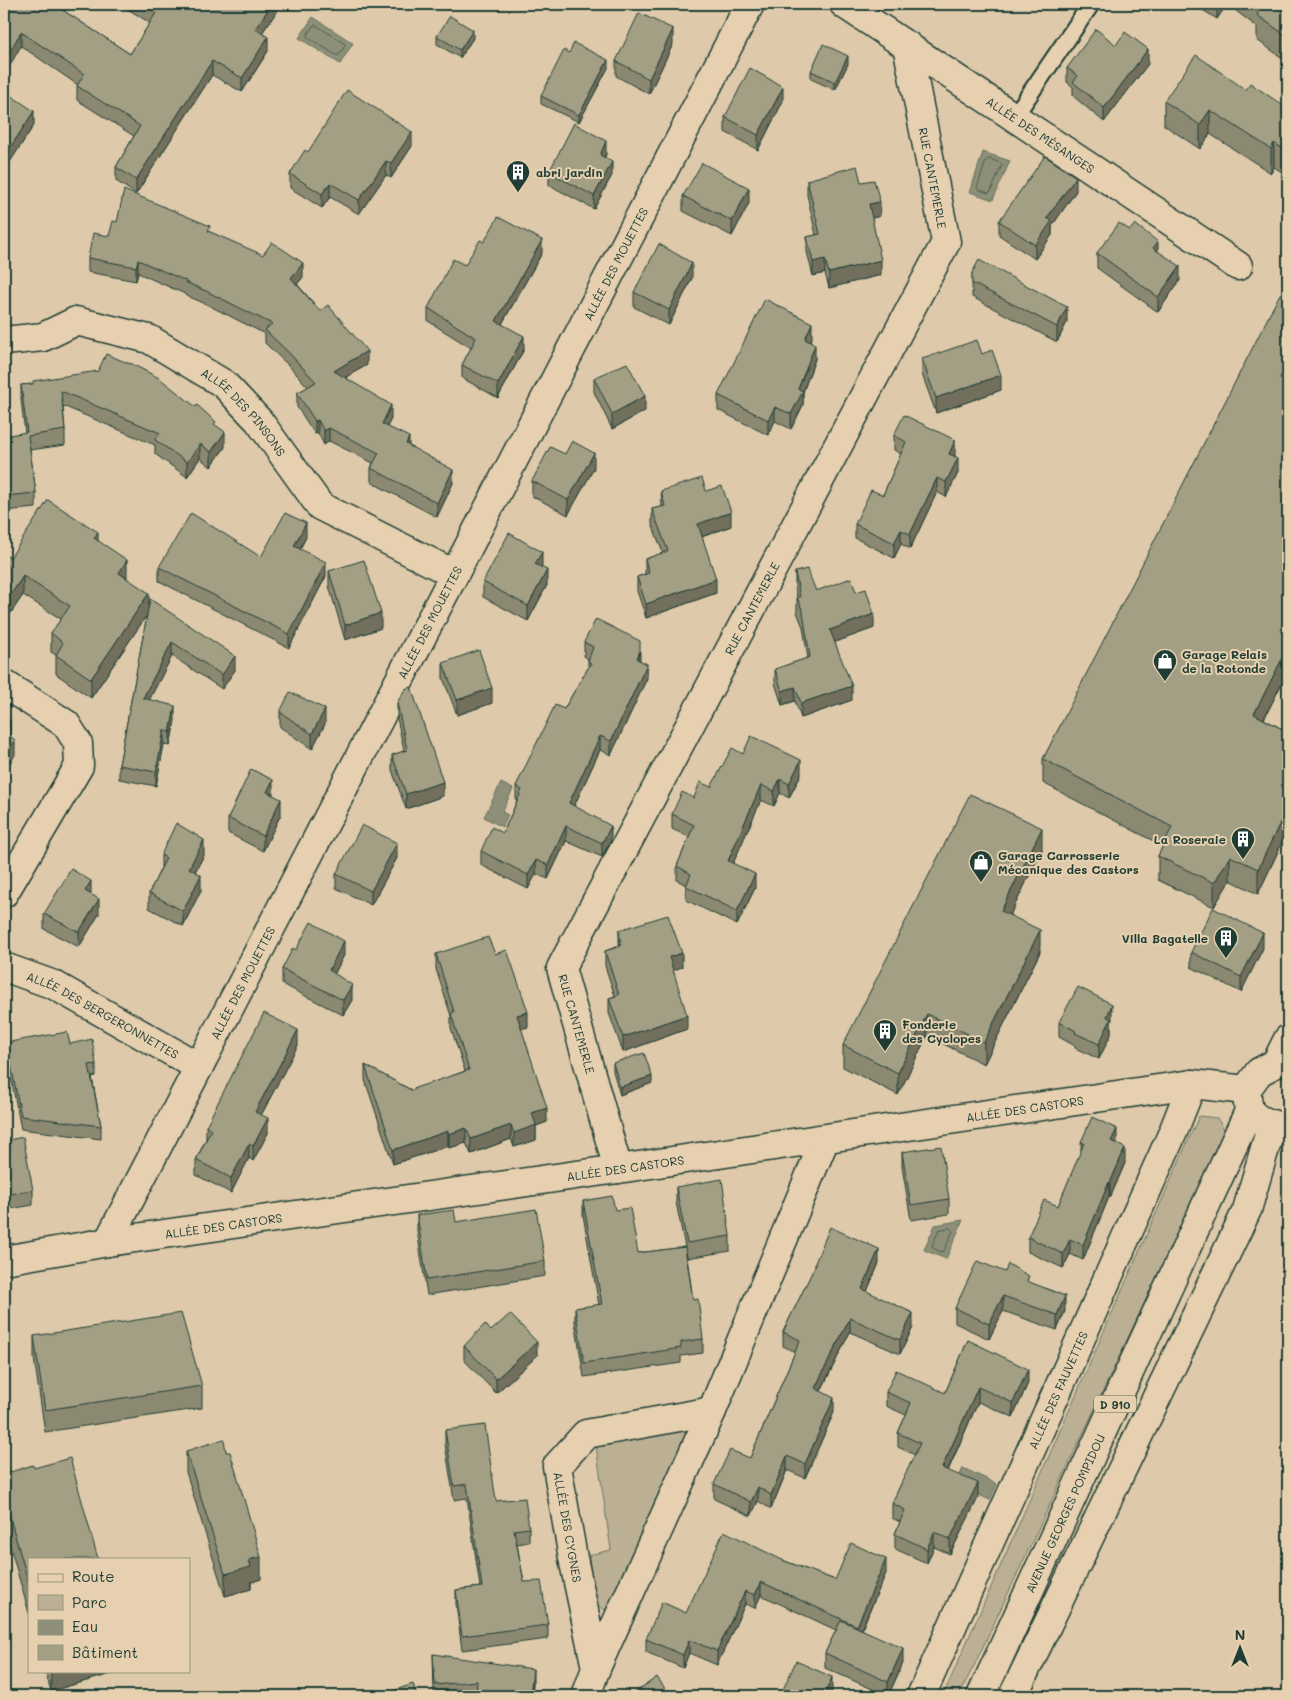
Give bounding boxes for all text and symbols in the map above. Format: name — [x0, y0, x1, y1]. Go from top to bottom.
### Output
street label: ALLÉE DES MÉSANGES — [983, 93, 1098, 177]
street label: RUE CANTEMERLE — [915, 126, 951, 230]
building icon: abri jardin — [505, 159, 531, 193]
place label: abri jardin — [536, 164, 602, 180]
street label: ALLÉE DES MOUETTES — [579, 204, 651, 323]
street label: ALLÉE DES PINSONS — [198, 364, 290, 459]
street label: RUE CANTEMERLE — [720, 559, 783, 658]
street label: ALLÉE DES MOUETTES — [393, 563, 465, 682]
place label: Garage Relais de la Rotonde — [1182, 646, 1267, 676]
shop icon: Garage Relais de la Rotonde — [1152, 648, 1178, 682]
building icon: La Roseraie — [1230, 826, 1256, 860]
place label: La Roseraie — [1154, 831, 1226, 847]
place label: Garage Carrosserie Mécanique des Castors — [998, 847, 1139, 877]
shop icon: Garage Carrosserie Mécanique des Castors — [968, 849, 994, 883]
street label: ALLÉE DES MOUETTES — [206, 923, 278, 1042]
building icon: Villa Bagatelle — [1213, 925, 1239, 959]
place label: Villa Bagatelle — [1122, 930, 1208, 946]
street label: ALLÉE DES BERGERONNETTES — [24, 968, 182, 1062]
street label: RUE CANTEMERLE — [555, 972, 599, 1076]
place label: Fonderie des Cyclopes — [902, 1016, 981, 1046]
building icon: Fonderie des Cyclopes — [872, 1018, 898, 1052]
street label: ALLÉE DES CASTORS — [965, 1092, 1085, 1125]
street label: ALLÉE DES CASTORS — [565, 1151, 685, 1184]
street label: ALLÉE DES CASTORS — [163, 1209, 283, 1242]
street label: ALLÉE DES FAUVETTES — [1024, 1328, 1091, 1452]
road number: D 910 — [1094, 1396, 1136, 1412]
street label: AVENUE GEORGES POMPIDOU — [1021, 1431, 1108, 1595]
street label: ALLÉE DES CYGNES — [550, 1470, 586, 1584]
legend — [28, 1558, 190, 1672]
text: Route — [72, 1566, 115, 1586]
text: Parc — [72, 1592, 107, 1612]
text: Eau — [72, 1616, 98, 1636]
north arrow — [1214, 1622, 1264, 1672]
text: N — [1235, 1625, 1245, 1644]
text: Bâtiment — [72, 1642, 138, 1662]

